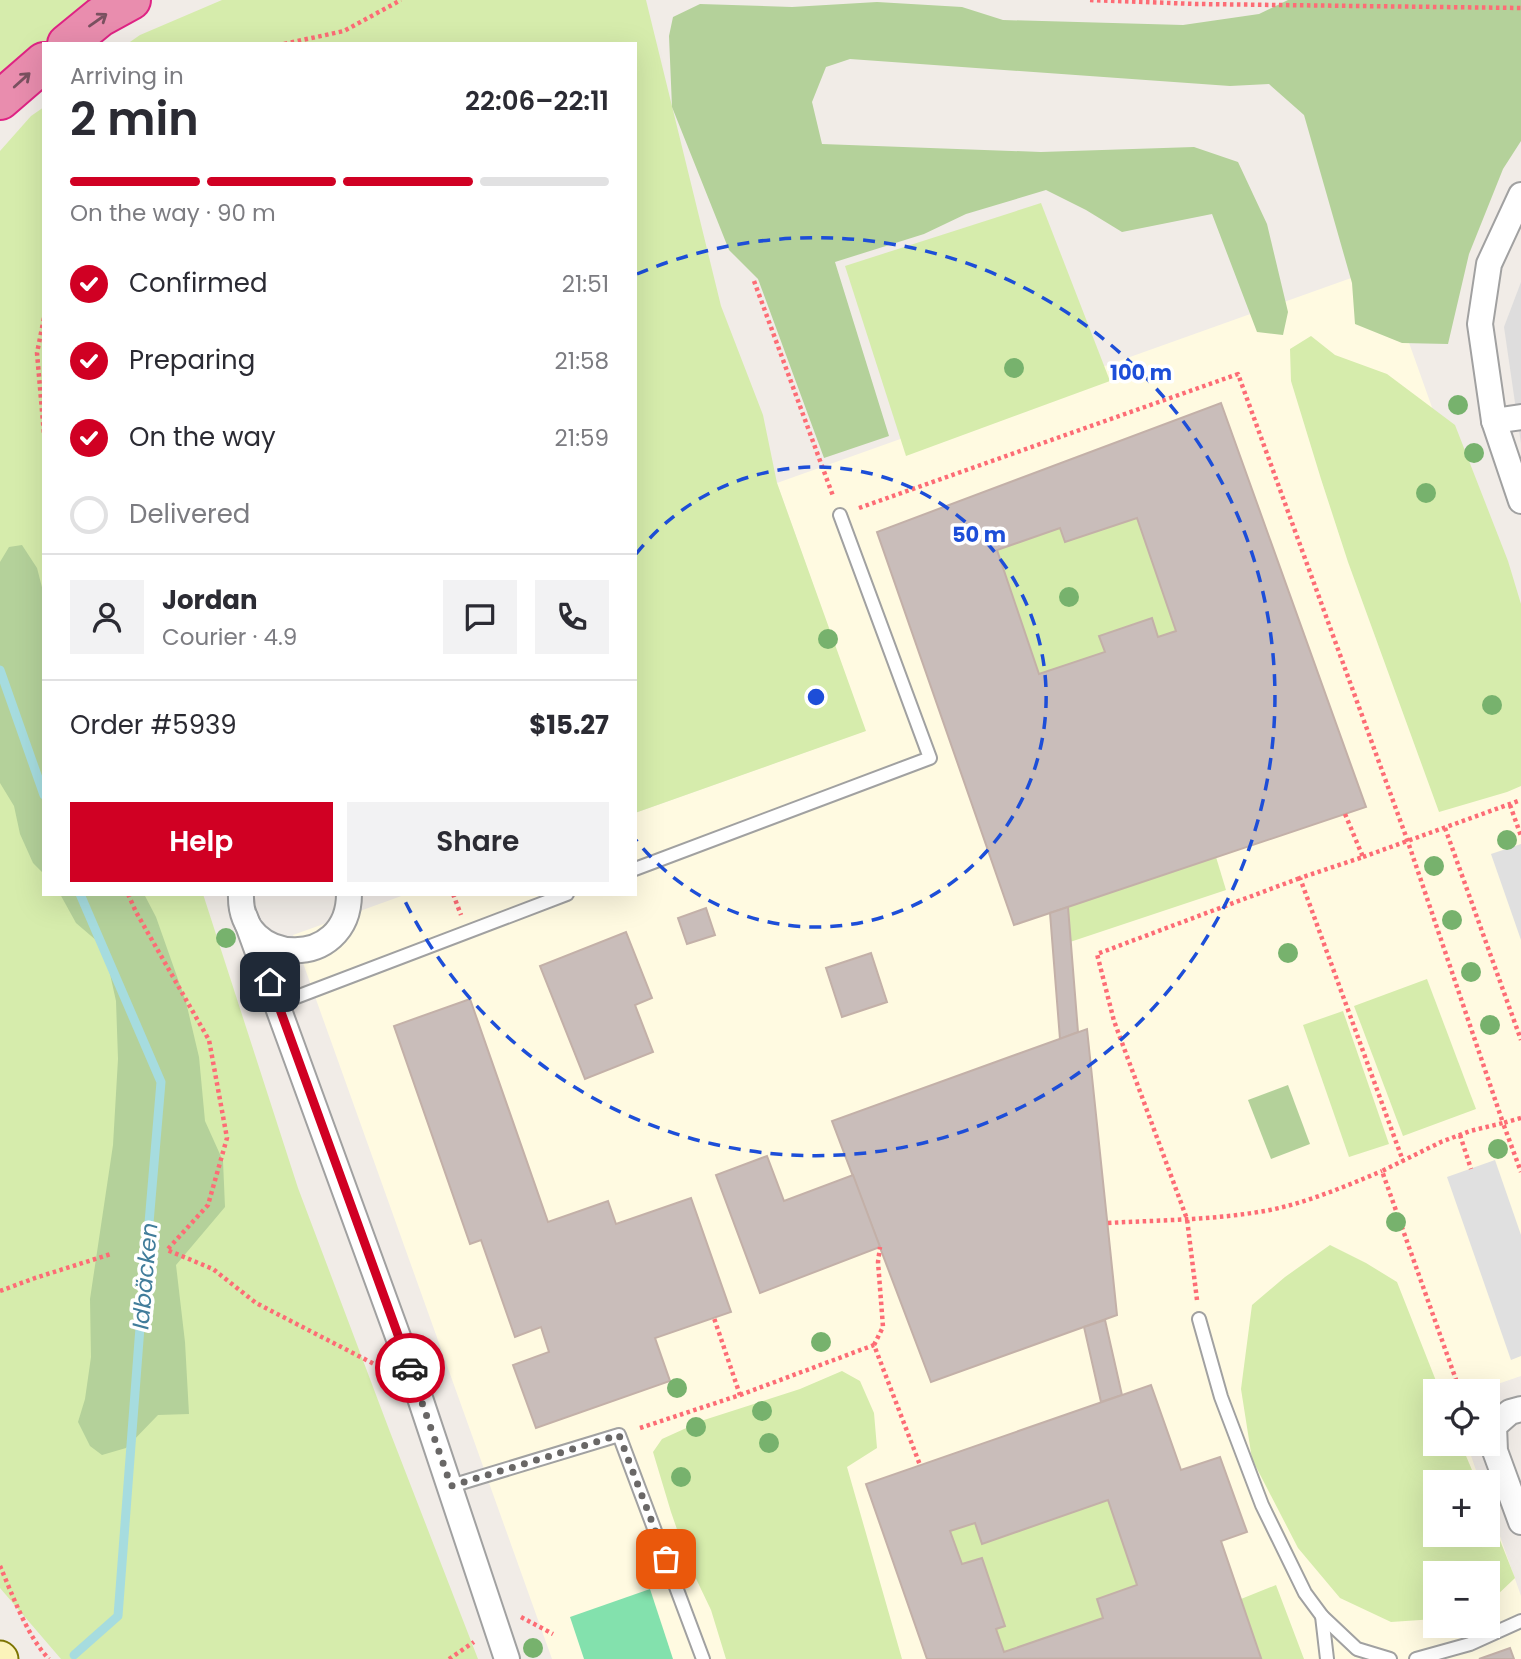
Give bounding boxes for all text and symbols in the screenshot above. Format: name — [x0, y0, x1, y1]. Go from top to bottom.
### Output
one-way arrow — [88, 13, 107, 27]
text: Arriving in — [70, 60, 184, 92]
one-way arrow — [12, 73, 30, 89]
text: 22:06–22:11 — [465, 83, 609, 119]
text: 2 min — [70, 87, 199, 151]
text: On the way · 90 m — [70, 197, 276, 229]
icon: check — [70, 265, 108, 303]
text: Confirmed — [129, 265, 267, 301]
text: 21:51 — [562, 268, 609, 300]
icon: check — [70, 342, 108, 380]
text: Preparing — [129, 342, 255, 378]
text: 21:58 — [555, 345, 609, 377]
text: 100 m — [1110, 358, 1172, 387]
icon: check — [70, 419, 108, 457]
text: On the way — [129, 419, 276, 455]
text: 21:59 — [555, 422, 609, 454]
text: Delivered — [129, 496, 250, 532]
text: 50 m — [952, 520, 1006, 549]
button: person — [70, 580, 144, 654]
button: chat — [443, 580, 517, 654]
button: phone — [535, 580, 609, 654]
text: Jordan — [162, 582, 258, 618]
text: Courier · 4.9 — [162, 621, 297, 653]
centre of rings — [804, 685, 828, 709]
text: Order #5939 — [70, 707, 237, 743]
text: $15.27 — [529, 707, 609, 743]
button: Help — [70, 802, 333, 882]
button: Share — [347, 802, 609, 882]
pin — [240, 952, 300, 1012]
icon: home — [251, 963, 289, 1001]
water label: Idbäcken — [124, 1221, 166, 1331]
courier — [375, 1333, 445, 1403]
icon: car — [391, 1349, 429, 1387]
map controls — [1423, 1379, 1500, 1638]
button: locate — [1423, 1379, 1500, 1456]
button: + — [1423, 1470, 1500, 1547]
pin — [636, 1529, 696, 1589]
icon: bag — [647, 1540, 685, 1578]
button: − — [1423, 1561, 1500, 1638]

